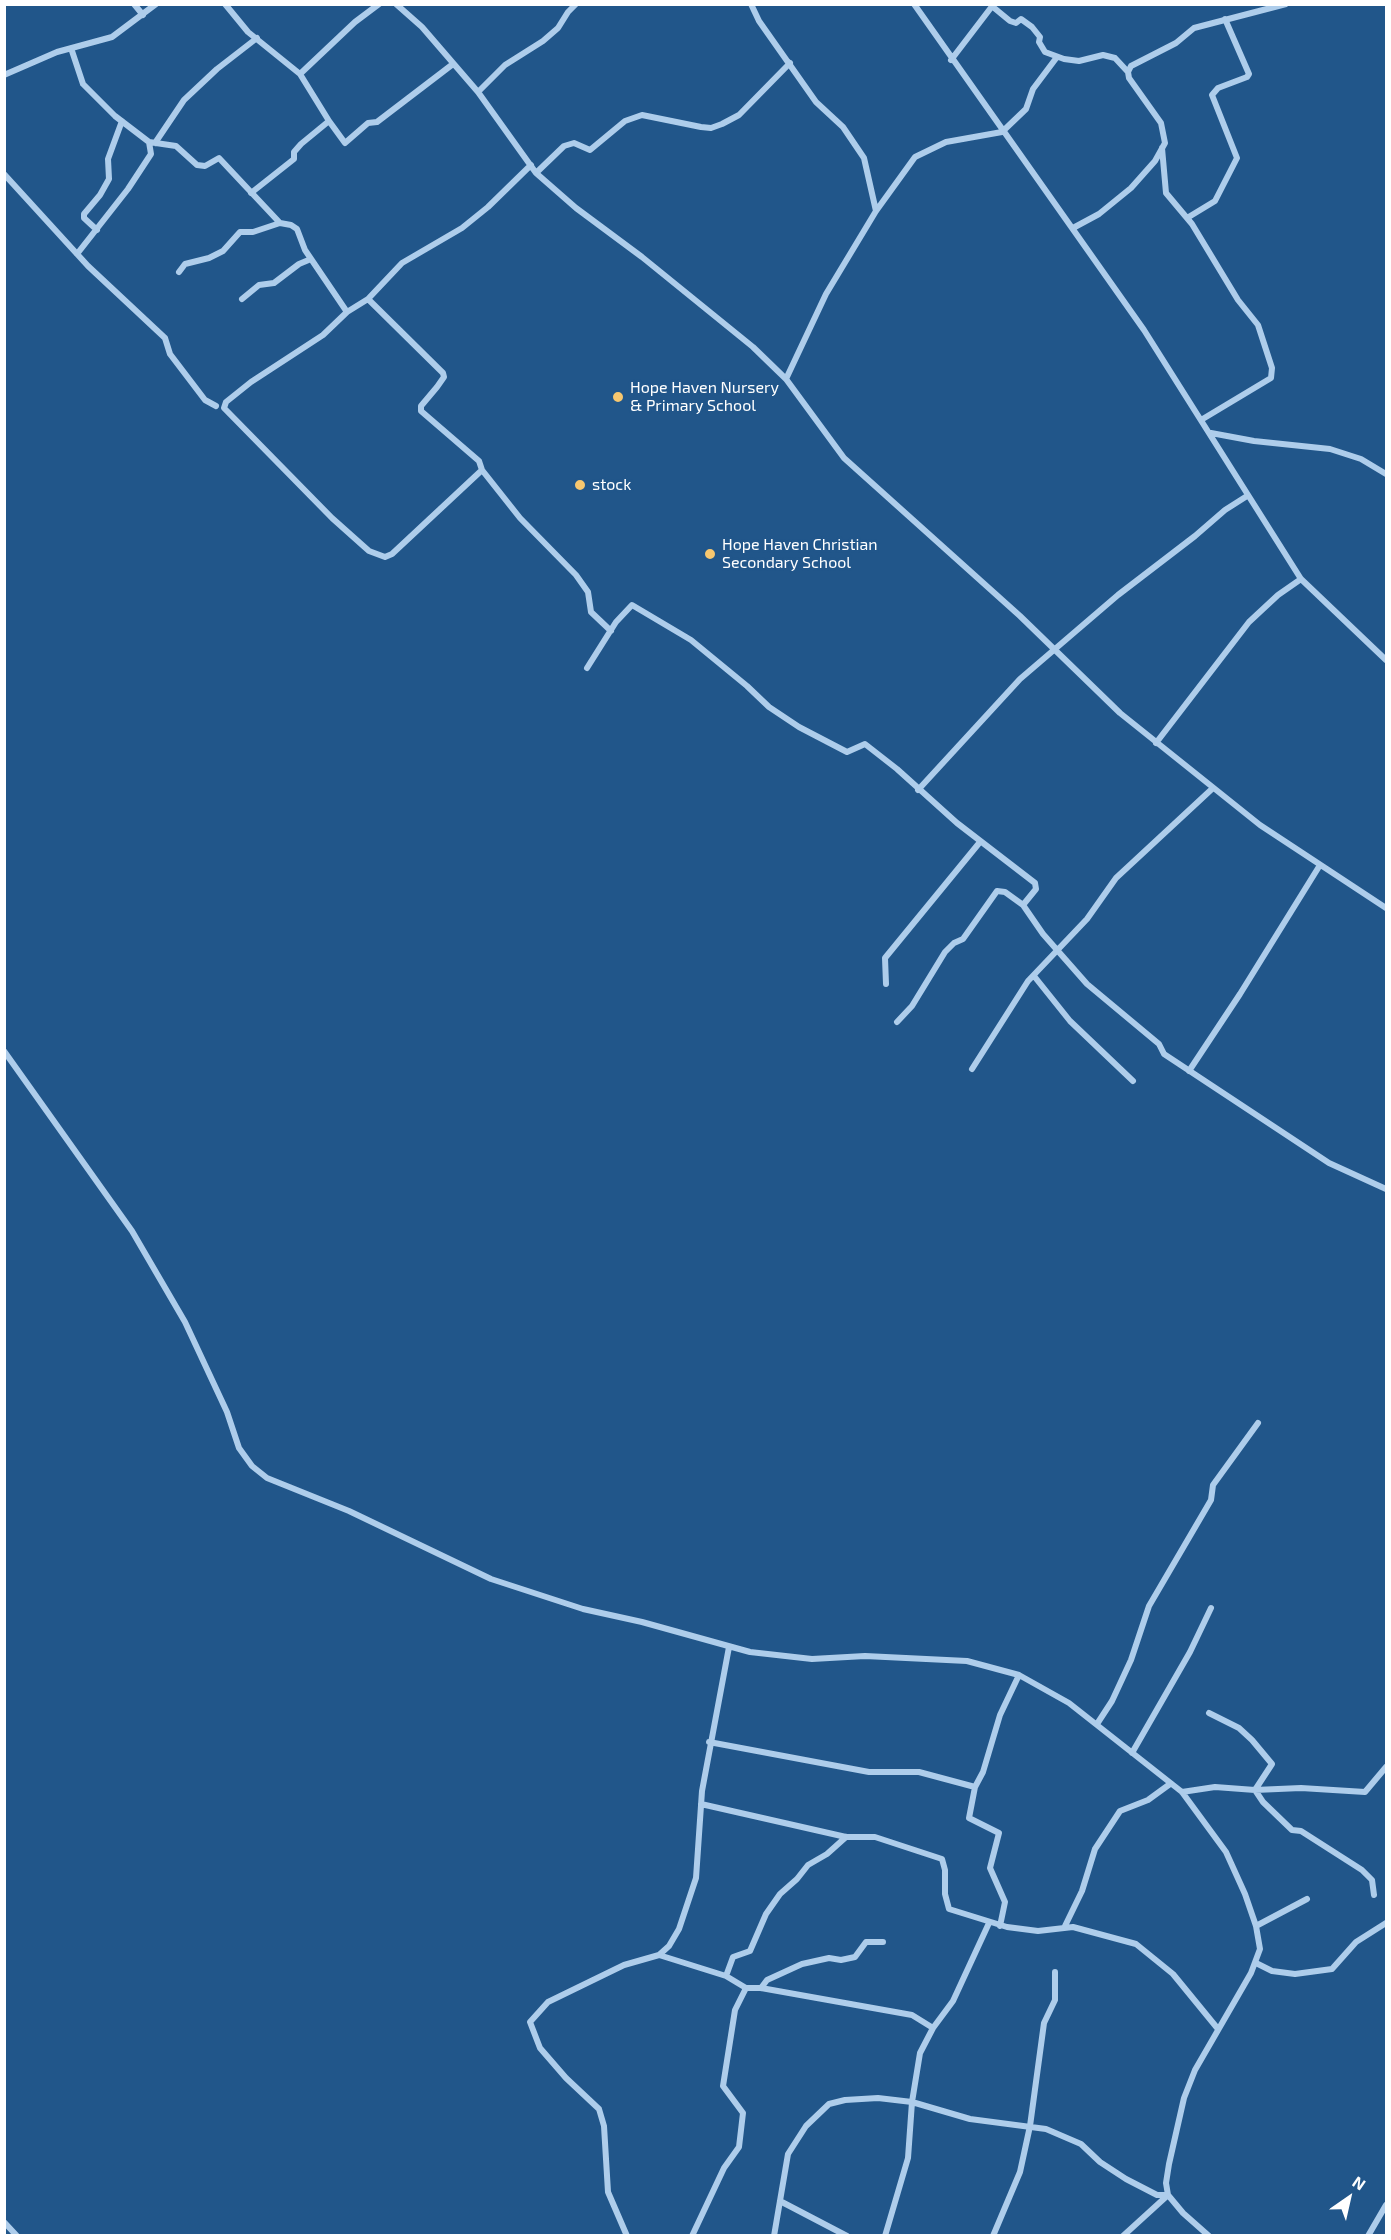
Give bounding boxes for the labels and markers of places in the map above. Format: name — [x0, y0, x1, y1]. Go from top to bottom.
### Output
place label: Hope Haven Nursery & Primary School — [630, 378, 779, 416]
marker: Hope Haven Nursery & Primary School — [611, 390, 625, 404]
place label: stock — [592, 475, 631, 495]
marker: stock — [573, 478, 587, 492]
place label: Hope Haven Christian Secondary School — [722, 535, 878, 573]
marker: Hope Haven Christian Secondary School — [703, 547, 717, 561]

